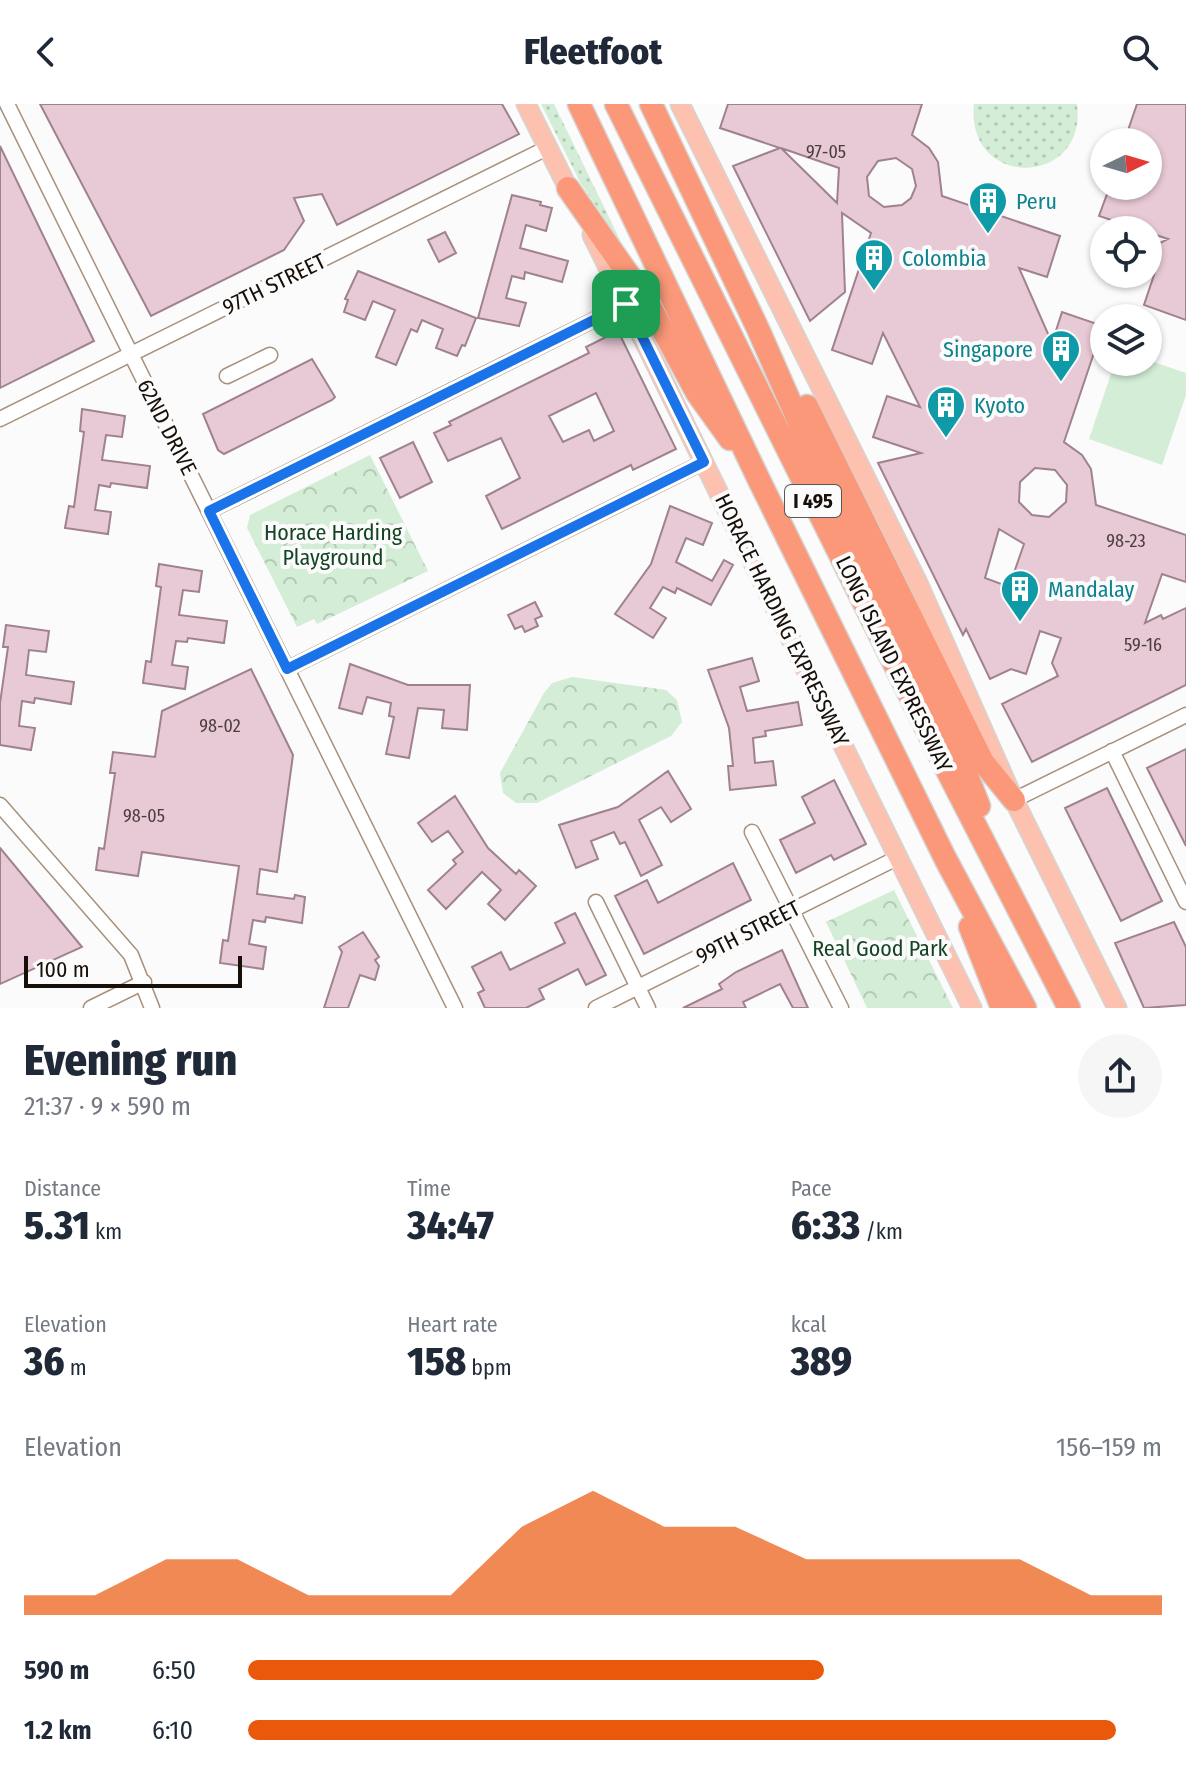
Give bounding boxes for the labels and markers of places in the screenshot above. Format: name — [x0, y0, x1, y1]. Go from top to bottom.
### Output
building icon: Peru — [967, 180, 1009, 235]
place label: Peru — [1016, 188, 1057, 215]
building icon: Colombia — [853, 237, 895, 292]
place label: Colombia — [902, 245, 987, 272]
pin — [592, 270, 660, 338]
building icon: Singapore — [1040, 328, 1082, 383]
place label: Singapore — [943, 336, 1033, 363]
building icon: Kyoto — [925, 384, 967, 439]
place label: Kyoto — [974, 392, 1025, 419]
building icon: Mandalay — [999, 568, 1041, 623]
place label: Mandalay — [1048, 576, 1135, 603]

